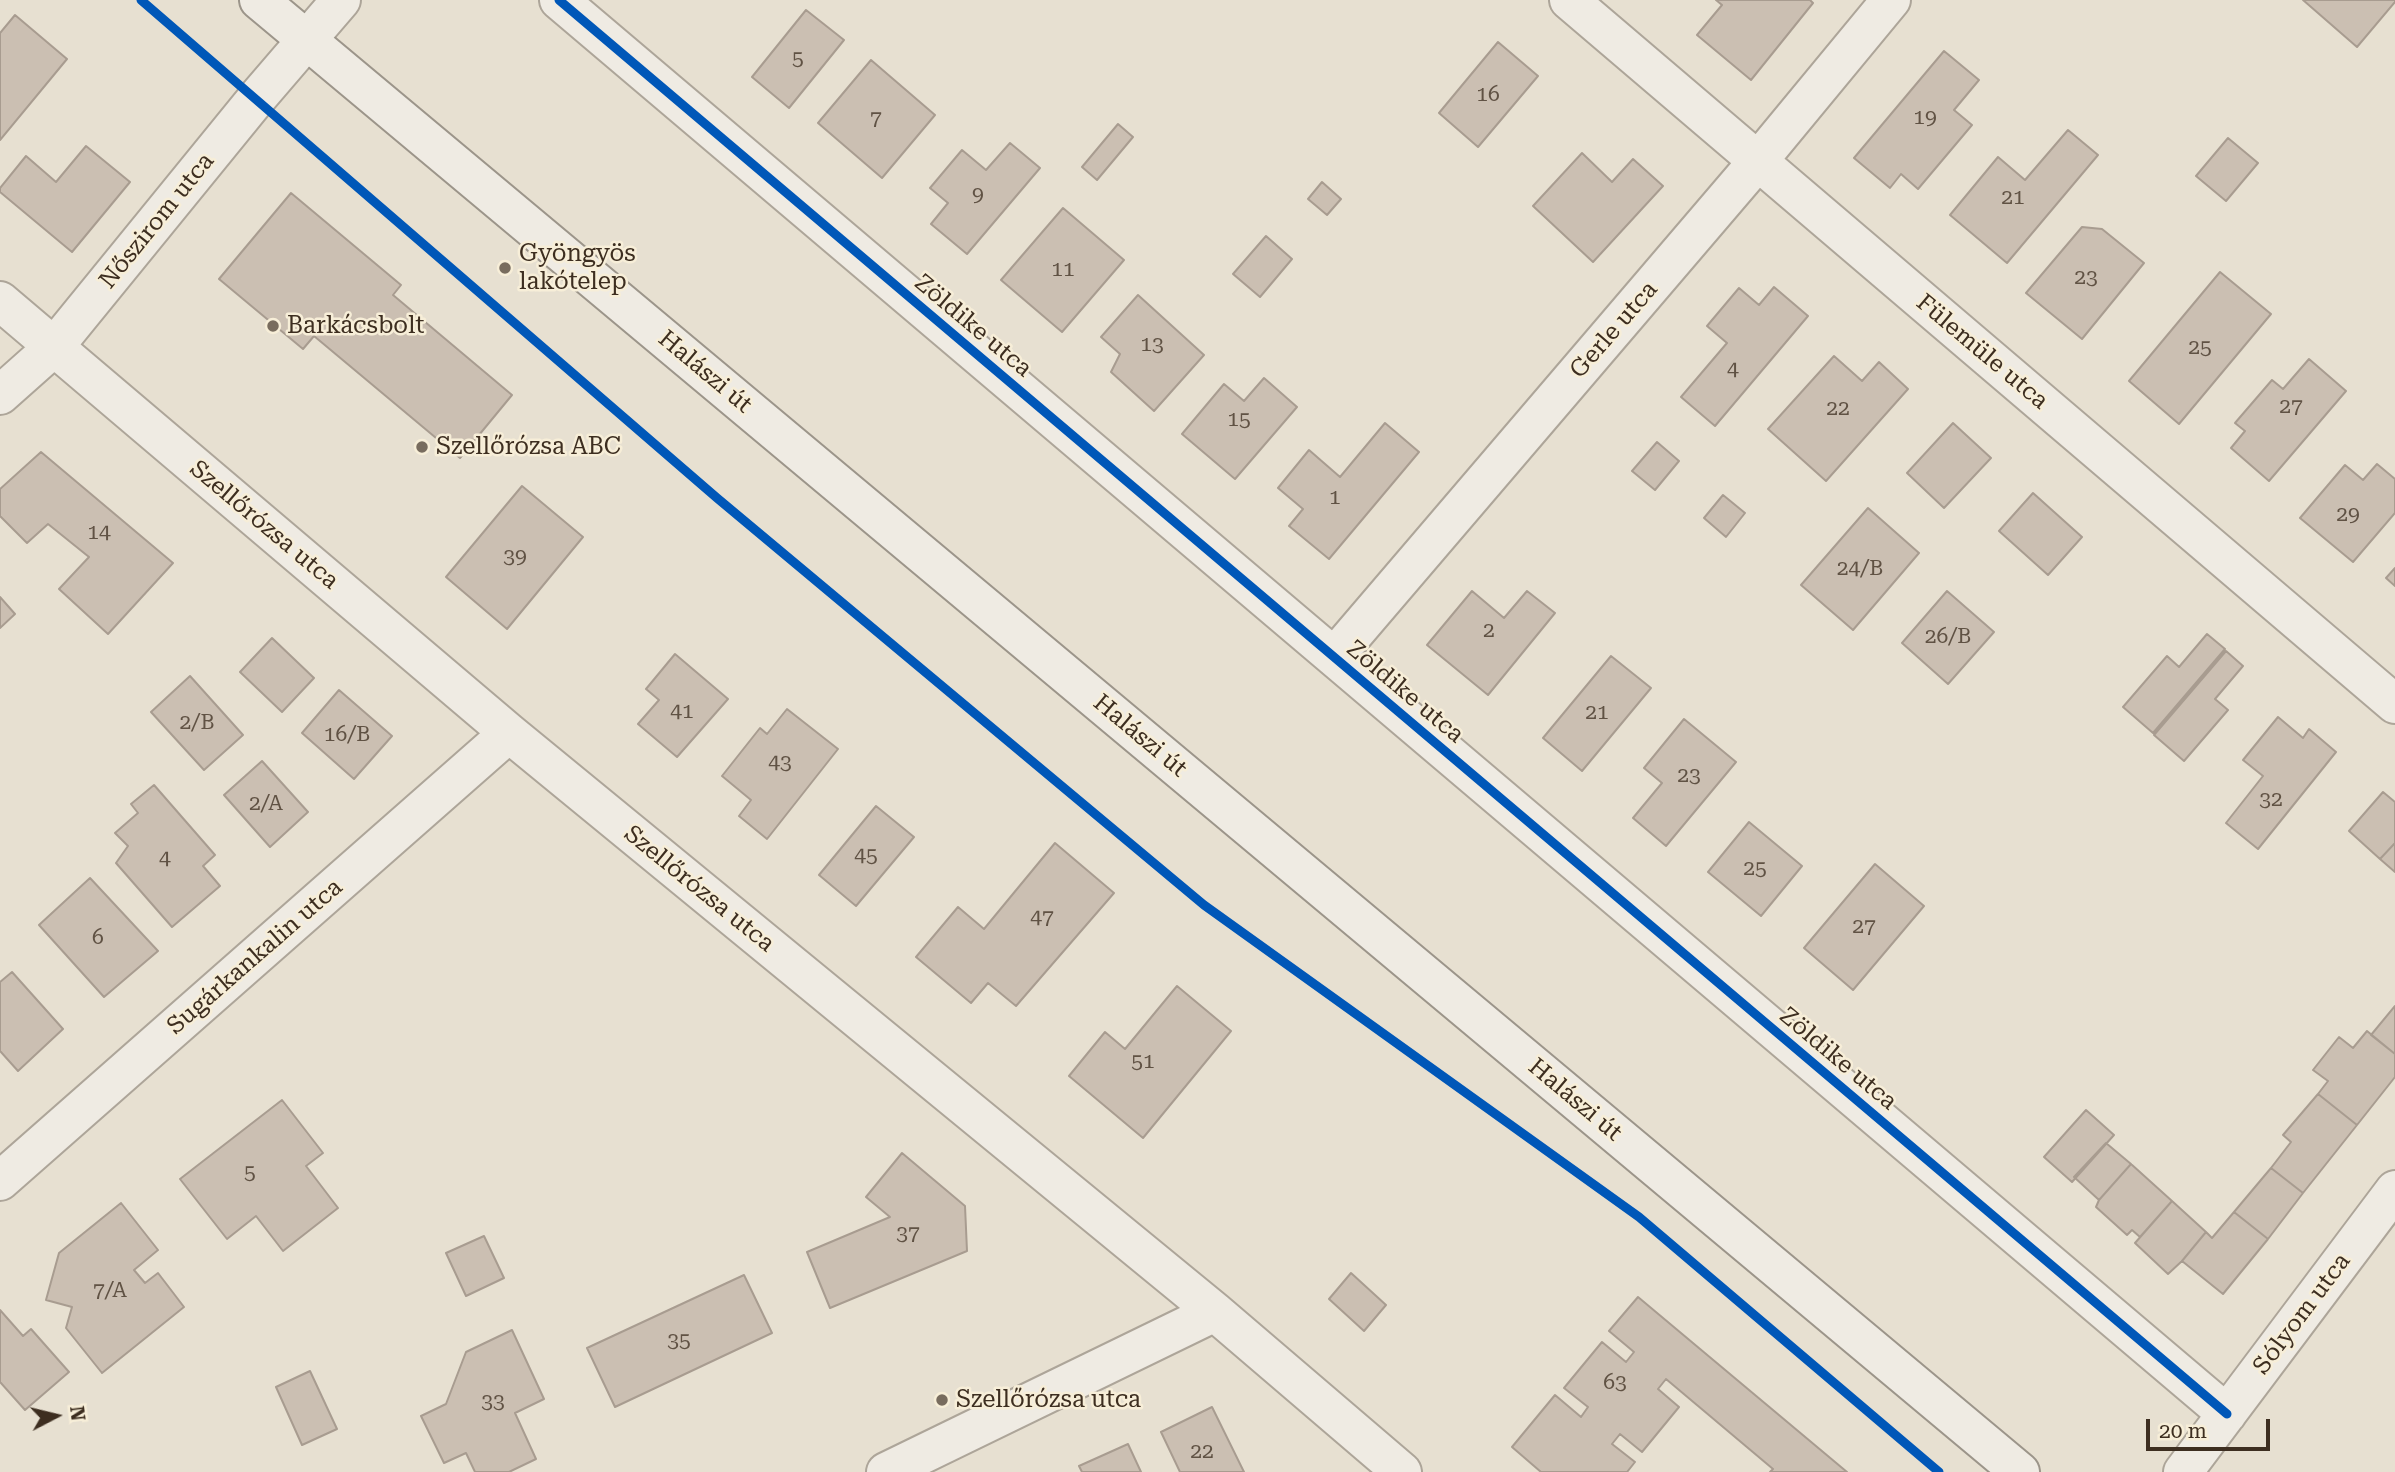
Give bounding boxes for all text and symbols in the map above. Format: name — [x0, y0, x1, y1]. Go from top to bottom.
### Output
house number: 5 — [792, 46, 804, 72]
house number: 16 — [1476, 82, 1500, 108]
house number: 19 — [1913, 105, 1937, 131]
house number: 7 — [870, 106, 882, 132]
street label: Nőszirom utca — [94, 147, 220, 295]
house number: 9 — [972, 182, 984, 208]
house number: 21 — [2001, 185, 2025, 211]
place label: Gyöngyös lakótelep — [519, 240, 636, 296]
house number: 11 — [1051, 257, 1075, 283]
marker: Gyöngyös lakótelep — [497, 260, 513, 276]
house number: 23 — [2074, 265, 2098, 291]
street label: Zöldike utca — [909, 269, 1037, 383]
street label: Gerle utca — [1564, 276, 1664, 384]
street label: Fülemüle utca — [1910, 288, 2054, 416]
place label: Barkácsbolt — [287, 312, 424, 340]
marker: Barkácsbolt — [265, 318, 281, 334]
street label: Halászi út — [652, 325, 758, 419]
house number: 13 — [1140, 332, 1164, 358]
house number: 25 — [2188, 335, 2212, 361]
house number: 4 — [1727, 357, 1739, 383]
house number: 27 — [2279, 394, 2303, 420]
house number: 22 — [1826, 396, 1850, 422]
house number: 15 — [1227, 407, 1251, 433]
place label: Szellőrózsa ABC — [436, 433, 621, 461]
marker: Szellőrózsa ABC — [414, 439, 430, 455]
street label: Szellőrózsa utca — [184, 454, 344, 596]
house number: 1 — [1329, 485, 1341, 511]
house number: 29 — [2336, 502, 2360, 528]
house number: 14 — [87, 520, 111, 546]
house number: 39 — [503, 544, 527, 570]
house number: 24/B — [1837, 556, 1883, 582]
house number: 2 — [1483, 618, 1495, 644]
house number: 26/B — [1925, 624, 1971, 650]
street label: Zöldike utca — [1341, 635, 1469, 749]
street label: Halászi út — [1087, 689, 1193, 783]
house number: 41 — [670, 699, 694, 725]
house number: 21 — [1585, 700, 1609, 726]
house number: 2/B — [180, 710, 214, 736]
house number: 16/B — [324, 722, 370, 748]
house number: 43 — [768, 750, 792, 776]
house number: 23 — [1677, 763, 1701, 789]
house number: 32 — [2259, 787, 2283, 813]
house number: 2/A — [249, 791, 283, 817]
street label: Szellőrózsa utca — [618, 820, 780, 958]
house number: 45 — [854, 843, 878, 869]
house number: 4 — [159, 846, 171, 872]
house number: 25 — [1743, 856, 1767, 882]
street label: Sugárkankalin utca — [162, 873, 348, 1041]
house number: 47 — [1030, 905, 1054, 931]
house number: 27 — [1852, 914, 1876, 940]
house number: 6 — [92, 925, 104, 951]
street label: Zöldike utca — [1774, 1002, 1902, 1116]
house number: 51 — [1131, 1049, 1155, 1075]
street label: Halászi út — [1522, 1053, 1628, 1147]
house number: 5 — [244, 1160, 256, 1186]
house number: 37 — [896, 1221, 920, 1247]
street label: Sólyom utca — [2247, 1248, 2357, 1380]
house number: 7/A — [93, 1278, 127, 1304]
house number: 35 — [667, 1328, 691, 1354]
house number: 63 — [1603, 1370, 1627, 1396]
north arrow — [21, 1381, 91, 1451]
place label: Szellőrózsa utca — [956, 1386, 1141, 1414]
house number: 33 — [481, 1389, 505, 1415]
marker: Szellőrózsa utca — [934, 1392, 950, 1408]
text: N — [65, 1405, 90, 1422]
scale bar — [2150, 1406, 2274, 1450]
text: 20 m — [2159, 1419, 2207, 1443]
house number: 22 — [1190, 1439, 1214, 1465]

